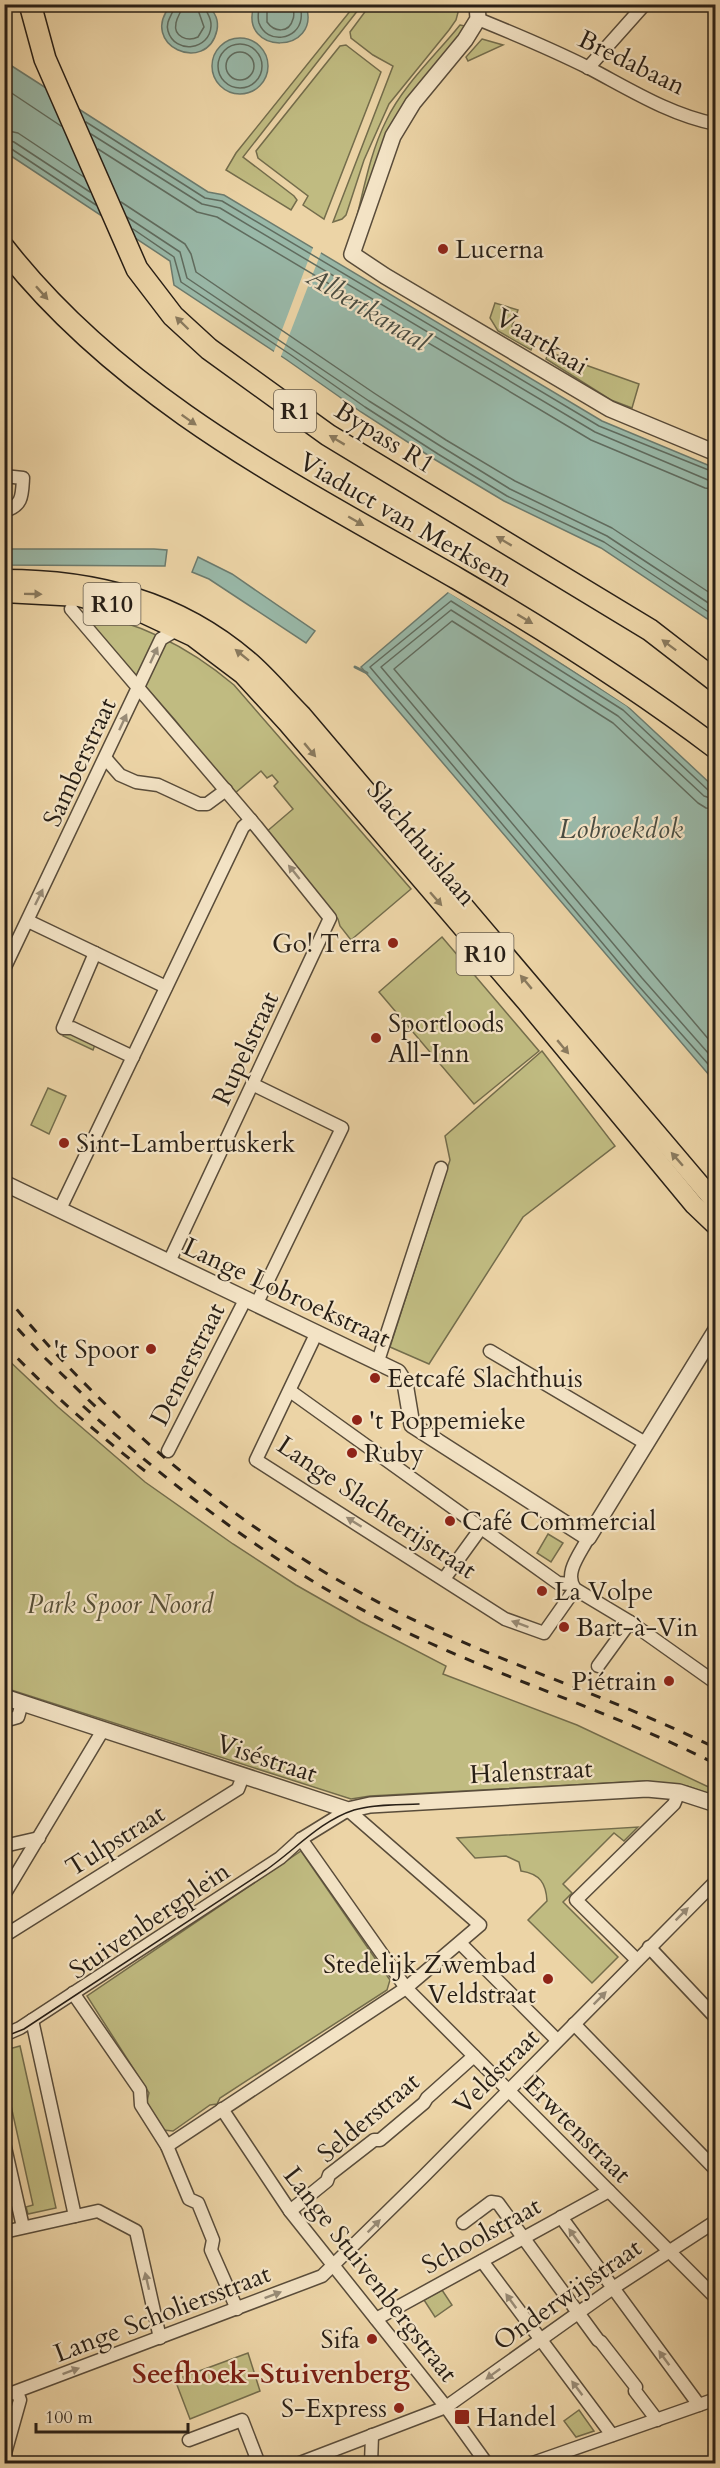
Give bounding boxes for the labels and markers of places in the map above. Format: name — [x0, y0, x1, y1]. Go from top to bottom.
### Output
place label: Lucerna — [455, 232, 544, 267]
marker: Lucerna — [436, 242, 450, 256]
place label: Go! Terra — [272, 926, 381, 961]
marker: Go! Terra — [386, 936, 400, 950]
place label: Sportloods All-Inn — [388, 1006, 504, 1071]
marker: Sportloods All-Inn — [369, 1031, 383, 1045]
place label: Sint-Lambertuskerk — [76, 1126, 295, 1161]
marker: Sint-Lambertuskerk — [57, 1136, 71, 1150]
place label: 't Spoor — [53, 1332, 140, 1367]
marker: 't Spoor — [144, 1342, 158, 1356]
place label: Eetcafé Slachthuis — [387, 1361, 583, 1396]
marker: Eetcafé Slachthuis — [368, 1371, 382, 1385]
place label: 't Poppemieke — [369, 1403, 526, 1438]
marker: 't Poppemieke — [350, 1413, 364, 1427]
place label: Ruby — [364, 1436, 424, 1471]
marker: Ruby — [345, 1446, 359, 1460]
place label: Café Commercial — [462, 1504, 656, 1539]
marker: Café Commercial — [443, 1514, 457, 1528]
place label: La Volpe — [554, 1574, 653, 1609]
marker: La Volpe — [535, 1584, 549, 1598]
place label: Bart-à-Vin — [576, 1610, 698, 1645]
marker: Bart-à-Vin — [557, 1620, 571, 1634]
place label: Piétrain — [571, 1664, 657, 1699]
marker: Piétrain — [662, 1674, 676, 1688]
place label: Stedelijk Zwembad Veldstraat — [323, 1947, 536, 2012]
marker: Stedelijk Zwembad Veldstraat — [541, 1972, 555, 1986]
place label: Sifa — [321, 2322, 360, 2357]
marker: Sifa — [365, 2332, 379, 2346]
place label: S-Express — [281, 2391, 387, 2426]
place label: Handel — [476, 2400, 556, 2435]
marker: S-Express — [392, 2401, 406, 2415]
marker: Handel — [453, 2408, 471, 2426]

